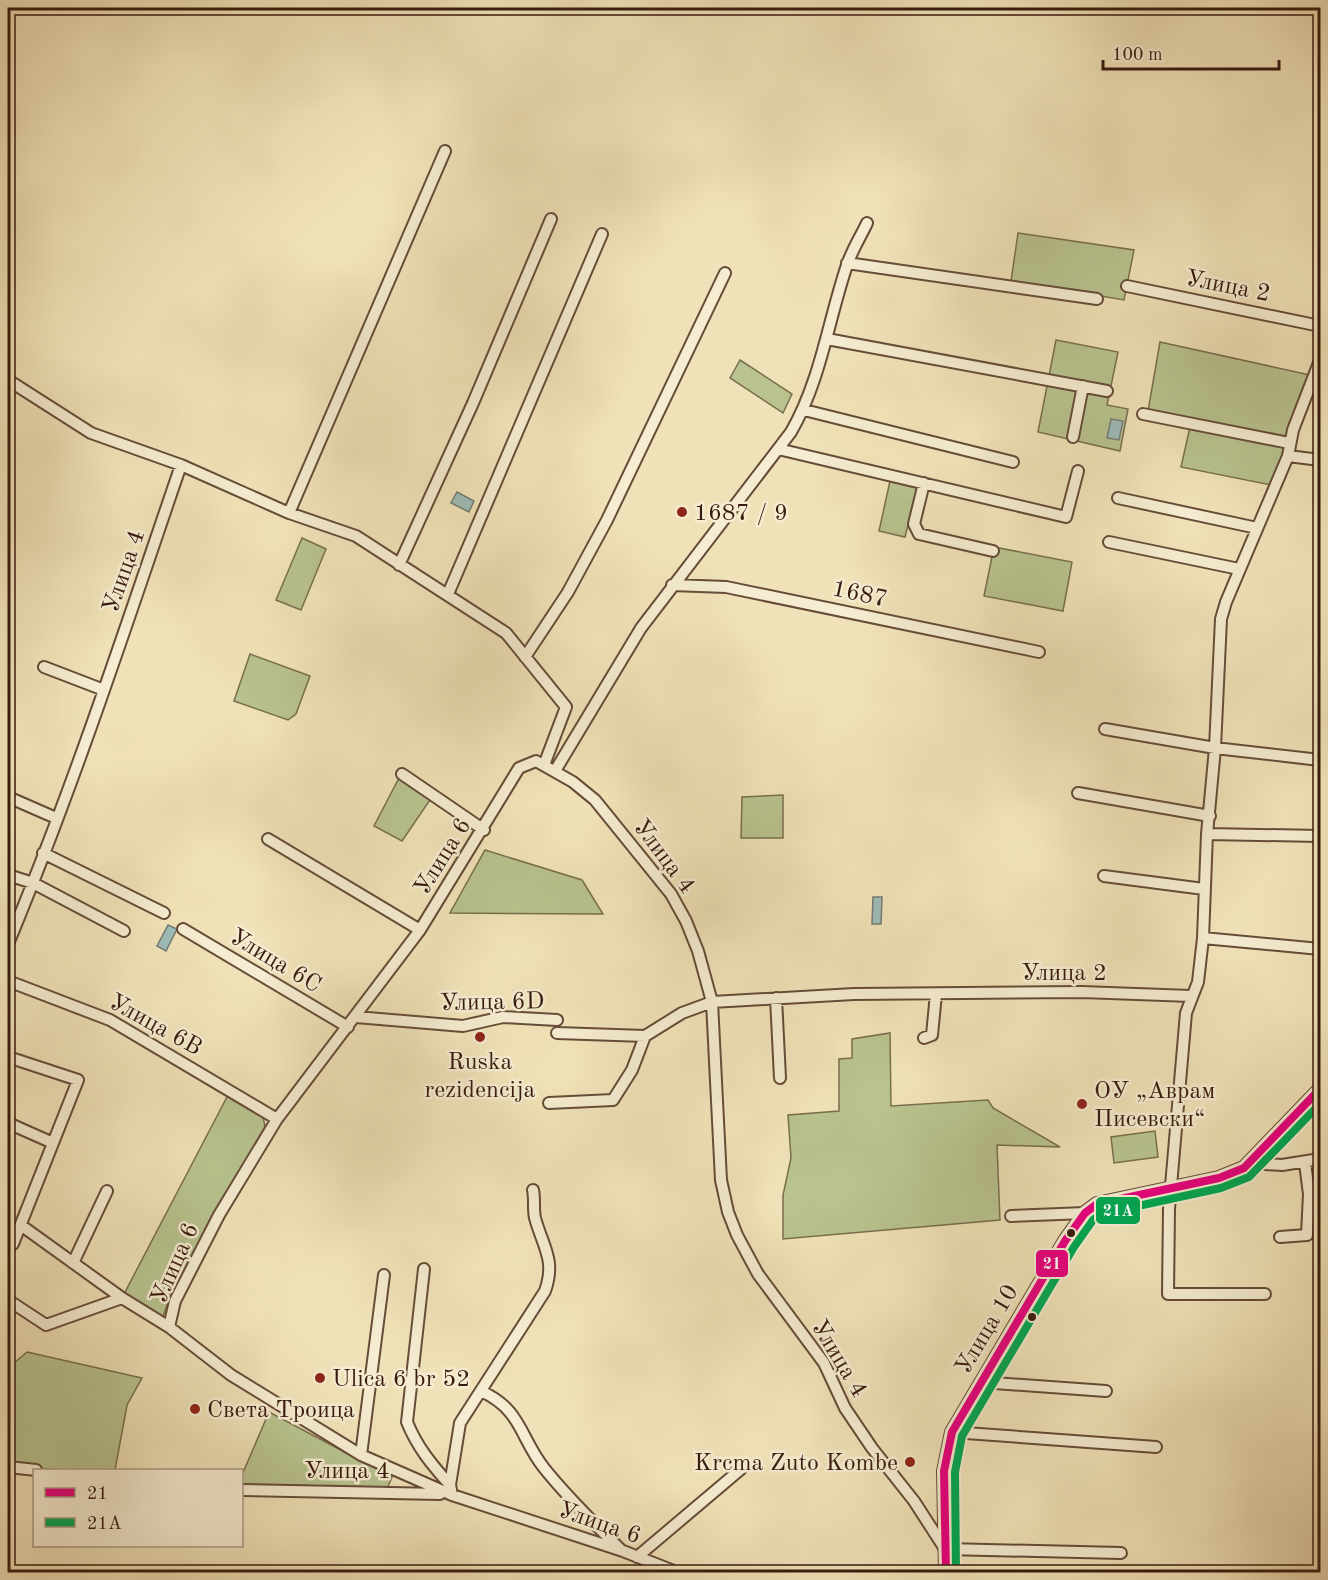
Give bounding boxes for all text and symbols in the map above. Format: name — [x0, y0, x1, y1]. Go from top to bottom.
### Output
scale bar — [1103, 33, 1278, 71]
text: 100 m — [1112, 46, 1163, 64]
street label: Улица 2 — [1183, 267, 1272, 307]
place label: 1687 / 9 — [694, 502, 788, 526]
marker: 1687 / 9 — [675, 505, 689, 519]
street label: Улица 4 — [100, 527, 150, 616]
street label: 1687 — [830, 577, 889, 612]
street label: Улица 6 — [411, 814, 477, 900]
street label: Улица 4 — [628, 816, 699, 899]
street label: Улица 6C — [225, 925, 325, 998]
street label: Улица 2 — [1021, 962, 1107, 986]
street label: Улица 6B — [104, 990, 206, 1061]
street label: Улица 6D — [440, 990, 544, 1016]
marker: Ruska rezidencija — [473, 1030, 487, 1044]
place label: Ruska rezidencija — [425, 1051, 536, 1103]
place label: ОУ „Аврам Писевски“ — [1094, 1080, 1215, 1132]
marker: ОУ „Аврам Писевски“ — [1075, 1097, 1089, 1111]
line badge: 21A — [1095, 1196, 1141, 1225]
text: 21A — [1103, 1204, 1133, 1220]
street label: Улица 6 — [147, 1220, 204, 1308]
unlabelled marker — [1065, 1227, 1077, 1239]
line badge: 21 — [1035, 1249, 1069, 1278]
text: 21 — [1043, 1257, 1061, 1273]
street label: Улица 10 — [952, 1281, 1024, 1379]
unlabelled marker — [1026, 1311, 1038, 1323]
street label: Улица 4 — [806, 1316, 871, 1402]
place label: Ulica 6 br 52 — [332, 1368, 470, 1392]
marker: Ulica 6 br 52 — [313, 1371, 327, 1385]
place label: Света Троица — [207, 1399, 355, 1423]
marker: Света Троица — [188, 1402, 202, 1416]
place label: Krcma Zuto Kombe — [694, 1452, 898, 1476]
marker: Krcma Zuto Kombe — [903, 1455, 917, 1469]
street label: Улица 4 — [304, 1460, 390, 1484]
legend — [33, 1469, 243, 1547]
text: 21 — [87, 1485, 108, 1503]
street label: Улица 6 — [555, 1499, 644, 1549]
text: 21A — [87, 1515, 122, 1533]

